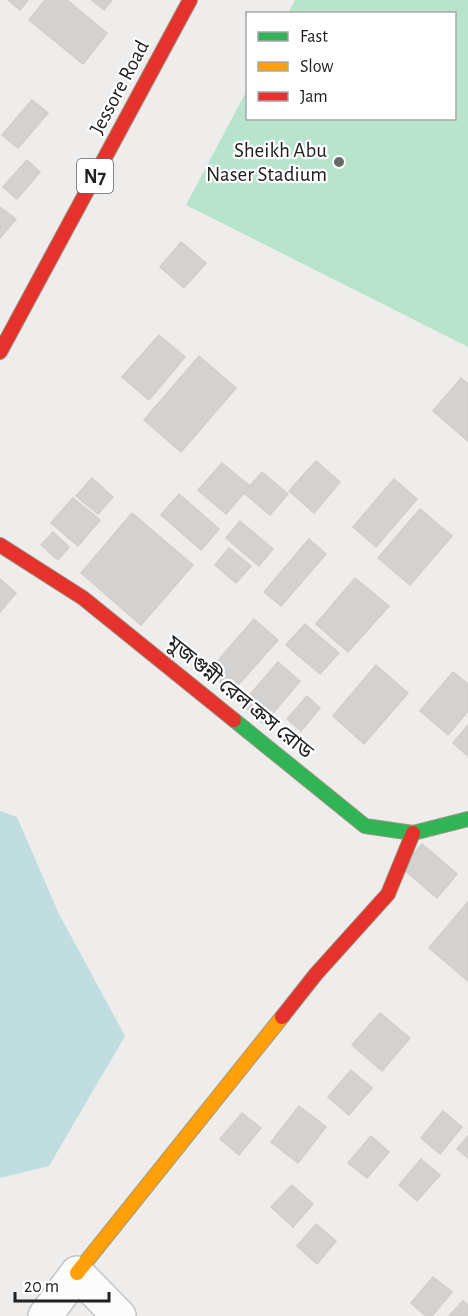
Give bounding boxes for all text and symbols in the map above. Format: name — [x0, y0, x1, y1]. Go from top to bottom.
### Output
legend — [246, 12, 456, 120]
text: Fast — [300, 28, 328, 46]
street label: Jessore Road — [86, 37, 153, 138]
text: Slow — [300, 58, 333, 76]
text: Jam — [300, 88, 328, 106]
place label: Sheikh Abu Naser Stadium — [206, 140, 327, 185]
marker: Sheikh Abu Naser Stadium — [332, 155, 346, 169]
road number: N7 — [77, 159, 113, 193]
street label: মুজগুন্নী রেল ক্রস রোড — [161, 630, 319, 764]
scale bar — [15, 1265, 110, 1303]
text: 20 m — [24, 1278, 59, 1296]

